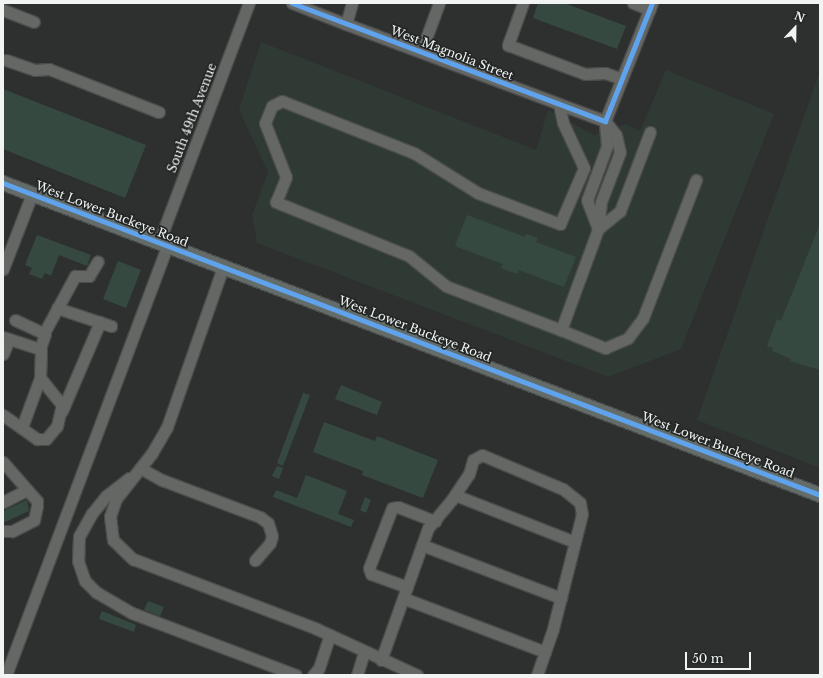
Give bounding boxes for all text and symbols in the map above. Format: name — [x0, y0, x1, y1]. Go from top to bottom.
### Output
north arrow — [775, 8, 815, 48]
text: N — [792, 8, 807, 25]
street label: West Magnolia Street — [388, 23, 516, 83]
street label: South 49th Avenue — [164, 61, 220, 175]
street label: West Lower Buckeye Road — [33, 178, 191, 250]
street label: West Lower Buckeye Road — [336, 293, 494, 365]
street label: West Lower Buckeye Road — [639, 409, 797, 481]
scale bar — [687, 644, 753, 670]
text: 50 m — [692, 651, 724, 666]

